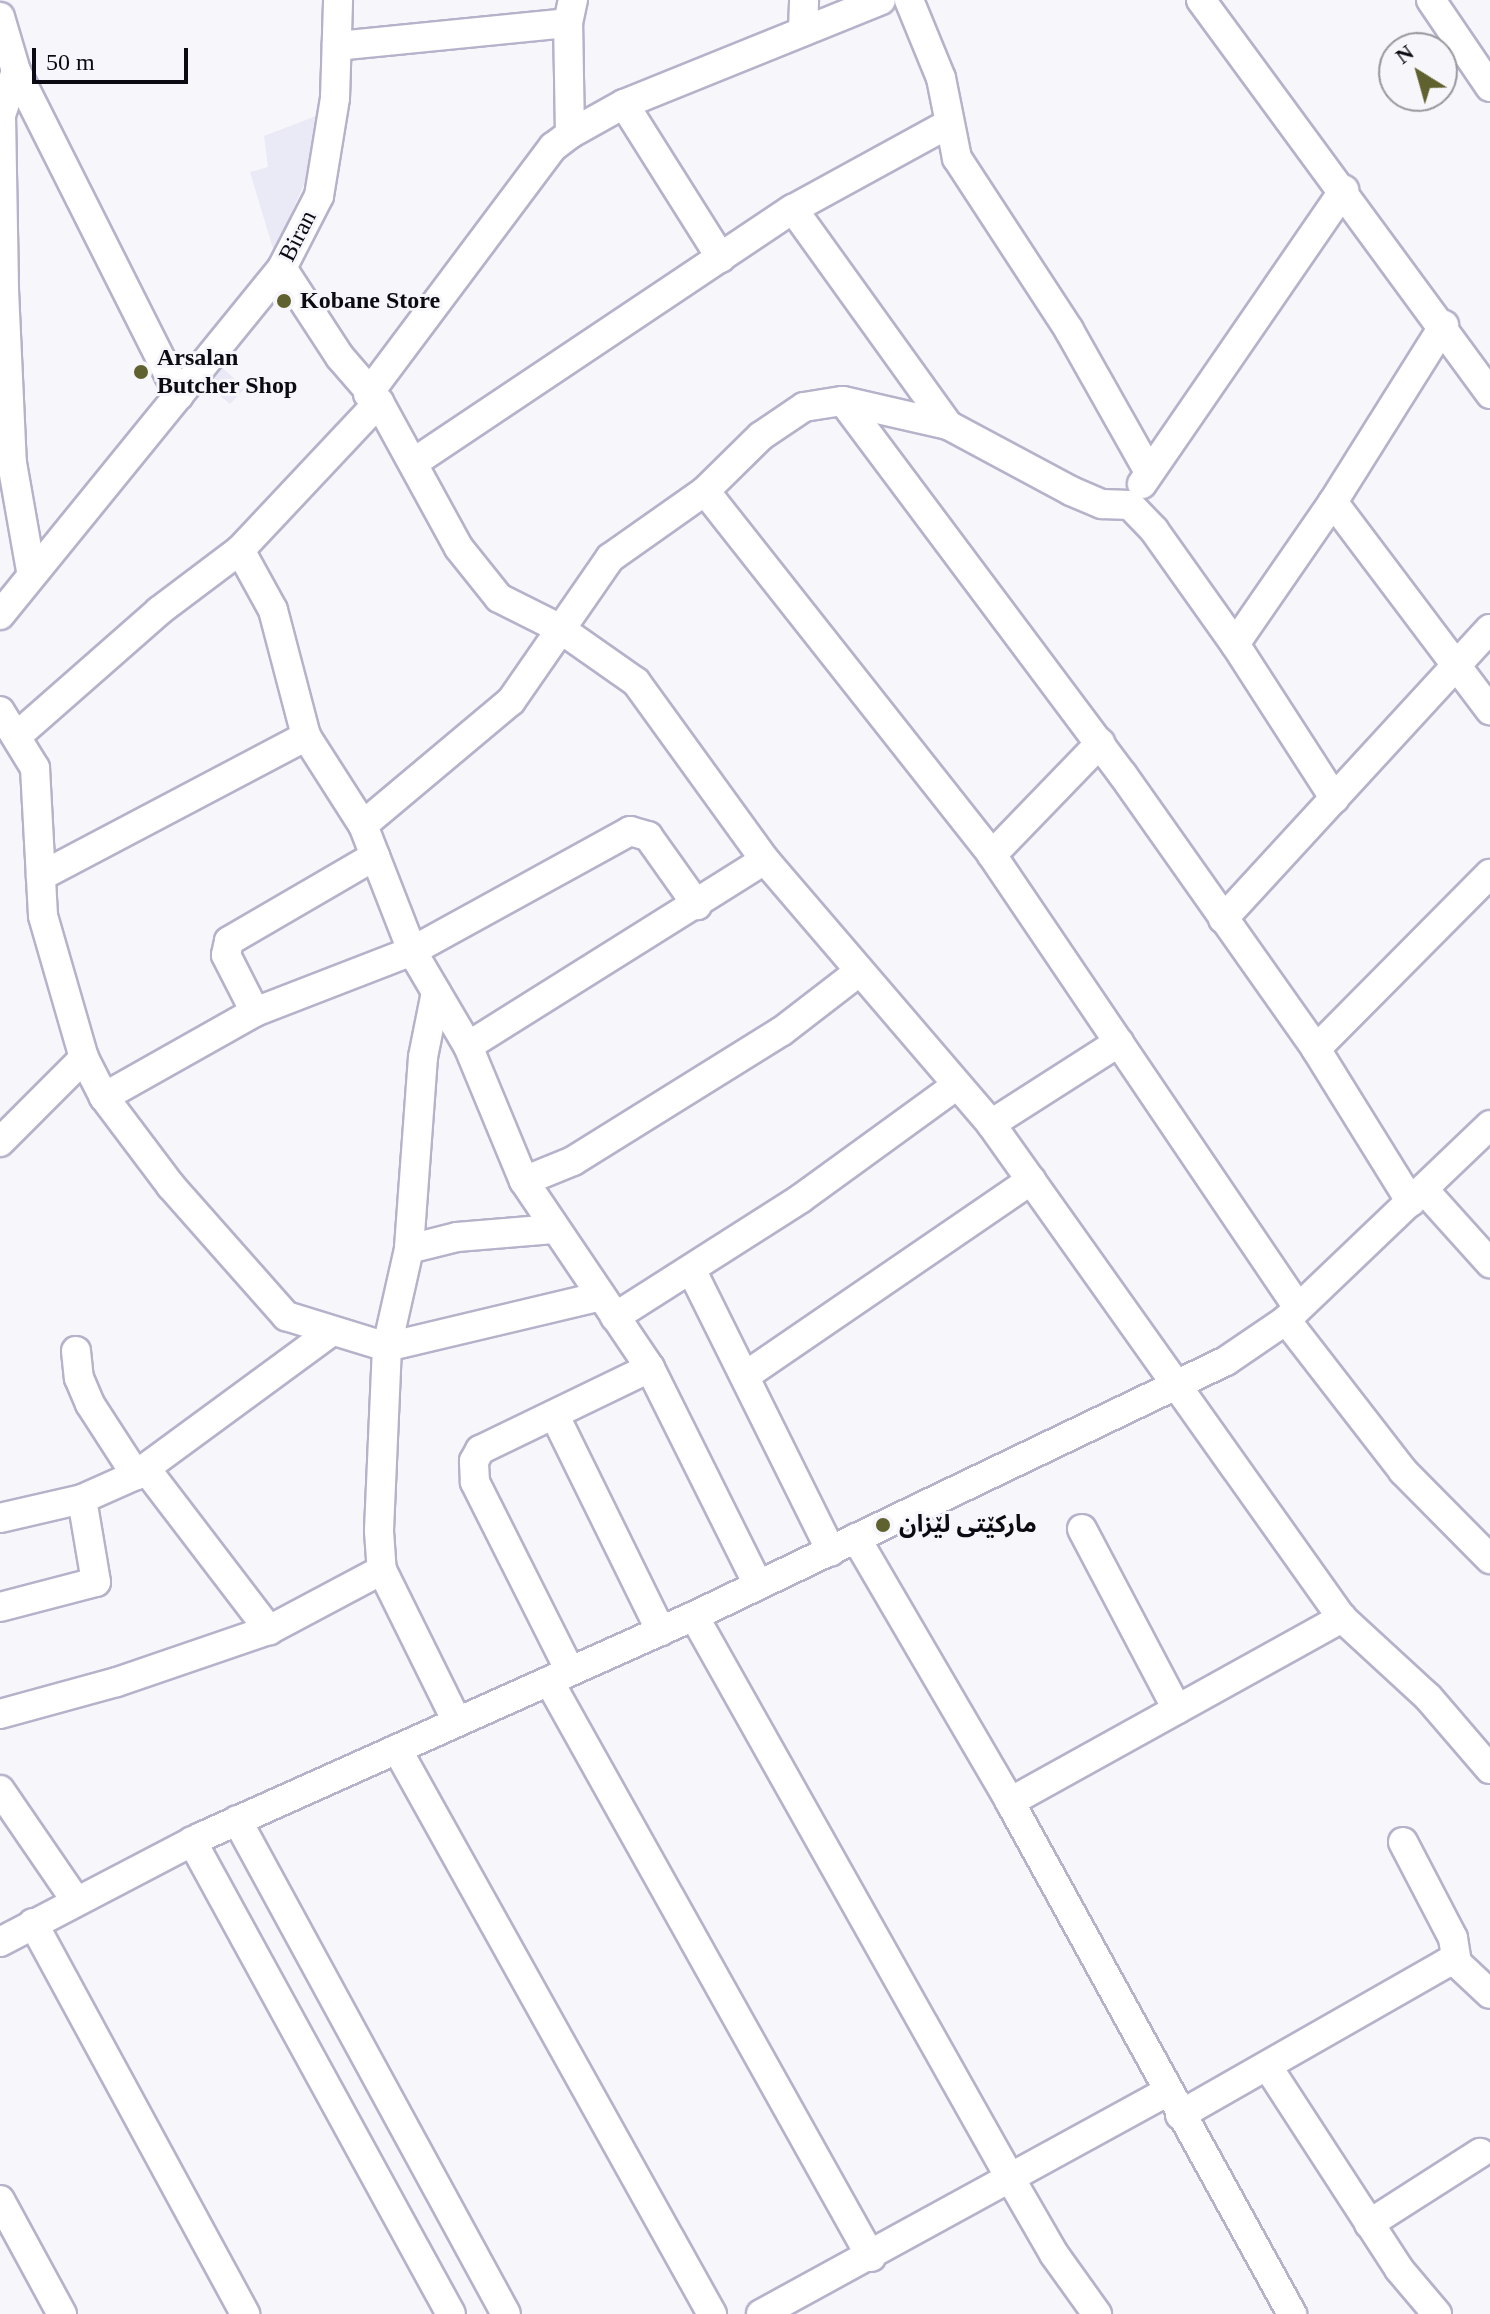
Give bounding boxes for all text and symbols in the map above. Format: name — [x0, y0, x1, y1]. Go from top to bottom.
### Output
scale bar — [36, 32, 192, 82]
north arrow — [1378, 32, 1458, 112]
text: N — [1391, 39, 1418, 69]
text: 50 m — [46, 49, 95, 75]
street label: Biran — [273, 206, 323, 266]
place label: Kobane Store — [300, 287, 440, 315]
marker: Kobane Store — [275, 292, 293, 310]
place label: Arsalan Butcher Shop — [157, 344, 298, 400]
marker: Arsalan Butcher Shop — [132, 363, 150, 381]
place label: مارکێتی لێزان — [899, 1511, 1037, 1539]
marker: مارکێتی لێزان — [874, 1516, 892, 1534]

